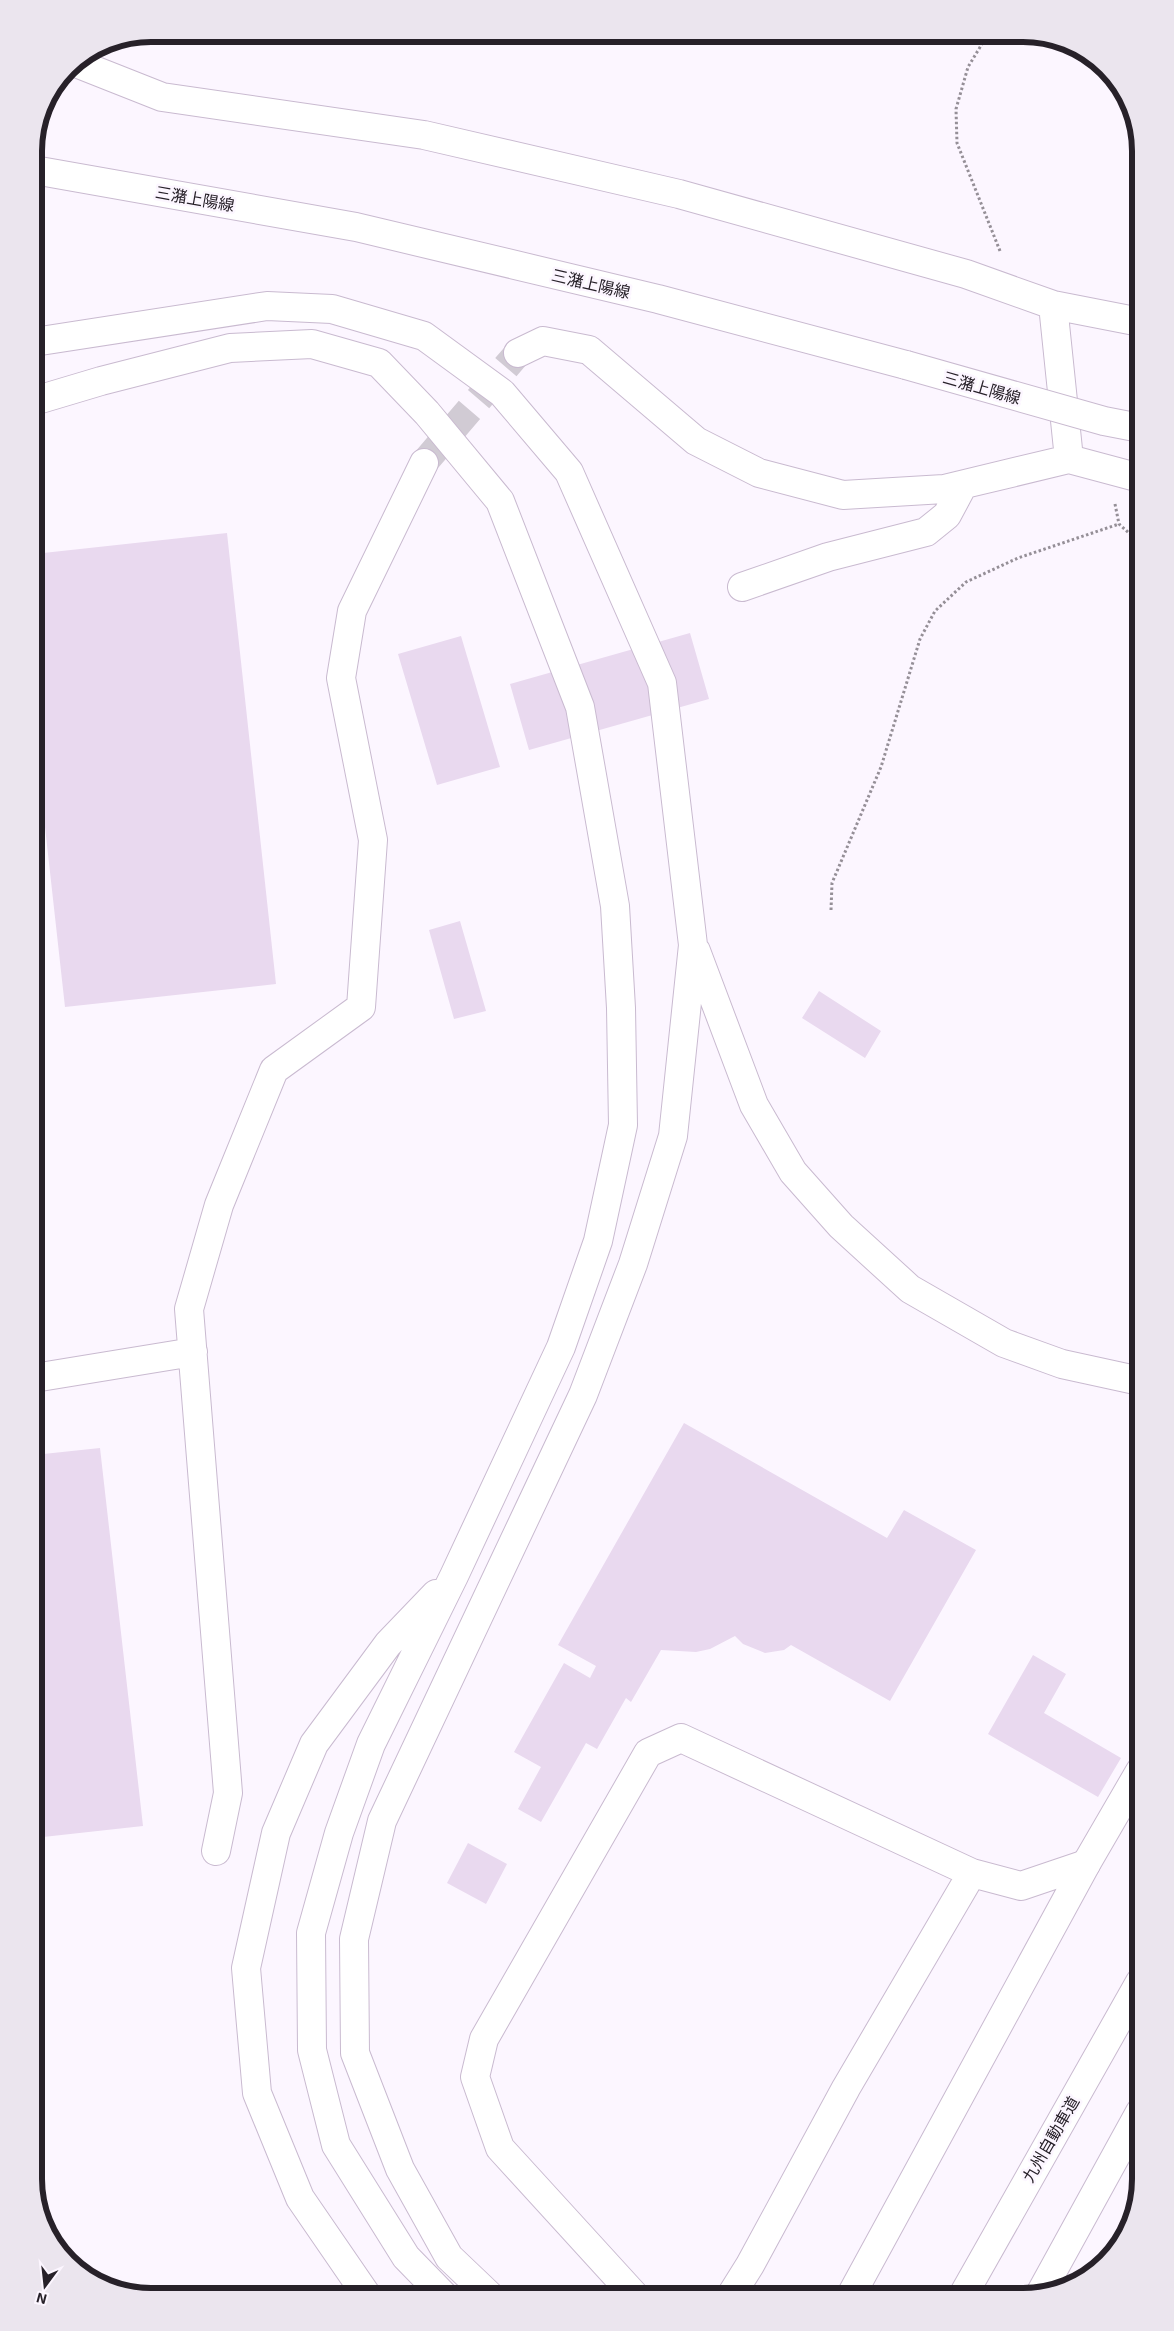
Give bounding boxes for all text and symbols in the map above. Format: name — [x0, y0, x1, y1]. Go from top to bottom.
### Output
street label: 三潴上陽線 — [154, 182, 236, 214]
street label: 三潴上陽線 — [550, 265, 632, 301]
street label: 三潴上陽線 — [941, 367, 1023, 407]
street label: 九州自動車道 — [1018, 2093, 1082, 2185]
north arrow — [20, 2261, 70, 2311]
text: N — [34, 2290, 49, 2309]

